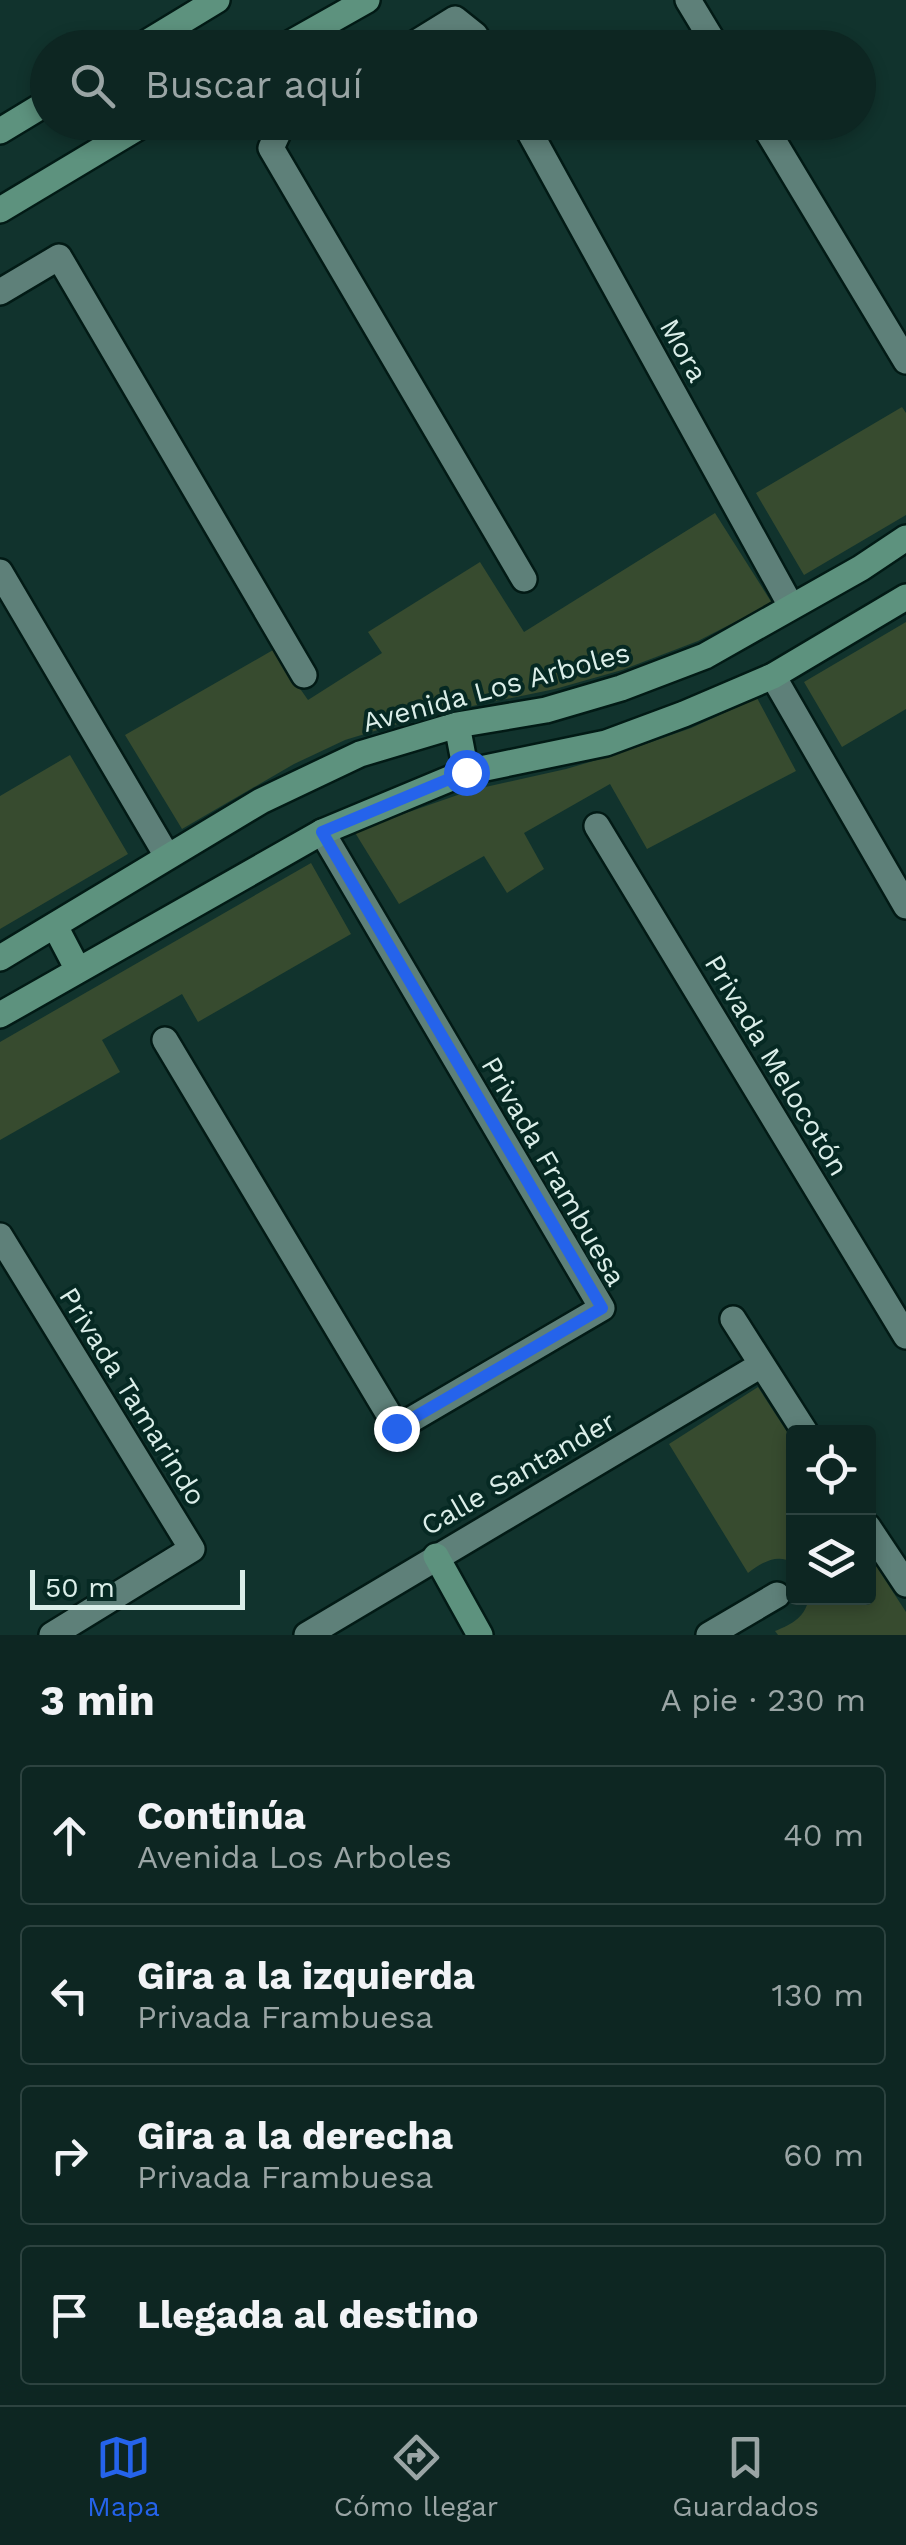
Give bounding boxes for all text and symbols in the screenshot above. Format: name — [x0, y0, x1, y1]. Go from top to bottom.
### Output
search box — [30, 30, 876, 140]
icon: search — [65, 58, 120, 113]
text: Buscar aquí — [145, 63, 363, 107]
street label: Mora — [653, 313, 714, 388]
street label: Avenida Los Arboles — [359, 636, 633, 739]
route start — [444, 750, 490, 796]
street label: Privada Melocotón — [698, 949, 856, 1182]
street label: Privada Frambuesa — [474, 1051, 633, 1292]
street label: Privada Tamarindo — [52, 1281, 213, 1511]
street label: Calle Santander — [415, 1404, 621, 1542]
route end — [374, 1406, 420, 1452]
map controls — [786, 1425, 876, 1605]
button: locate — [786, 1425, 876, 1515]
button: layers — [786, 1515, 876, 1605]
scale bar — [30, 1565, 245, 1610]
text: 50 m — [45, 1571, 115, 1604]
text: 3 min — [40, 1676, 155, 1725]
text: A pie · 230 m — [661, 1681, 866, 1719]
text: Continúa — [137, 1794, 306, 1838]
icon: ahead — [42, 1808, 97, 1863]
text: 40 m — [783, 1816, 864, 1854]
text: Avenida Los Arboles — [137, 1838, 452, 1876]
text: Gira a la izquierda — [137, 1954, 475, 1998]
icon: left — [42, 1968, 97, 2023]
text: 130 m — [772, 1976, 864, 2014]
text: Privada Frambuesa — [137, 1998, 433, 2036]
text: Gira a la derecha — [137, 2114, 453, 2158]
icon: right — [42, 2128, 97, 2183]
text: 60 m — [783, 2136, 864, 2174]
text: Privada Frambuesa — [137, 2158, 433, 2196]
icon: arrive — [42, 2288, 97, 2343]
text: Llegada al destino — [137, 2293, 479, 2337]
tab: Mapa — [87, 2430, 160, 2523]
tab: Cómo llegar — [334, 2430, 498, 2523]
tab: Guardados — [672, 2430, 819, 2523]

